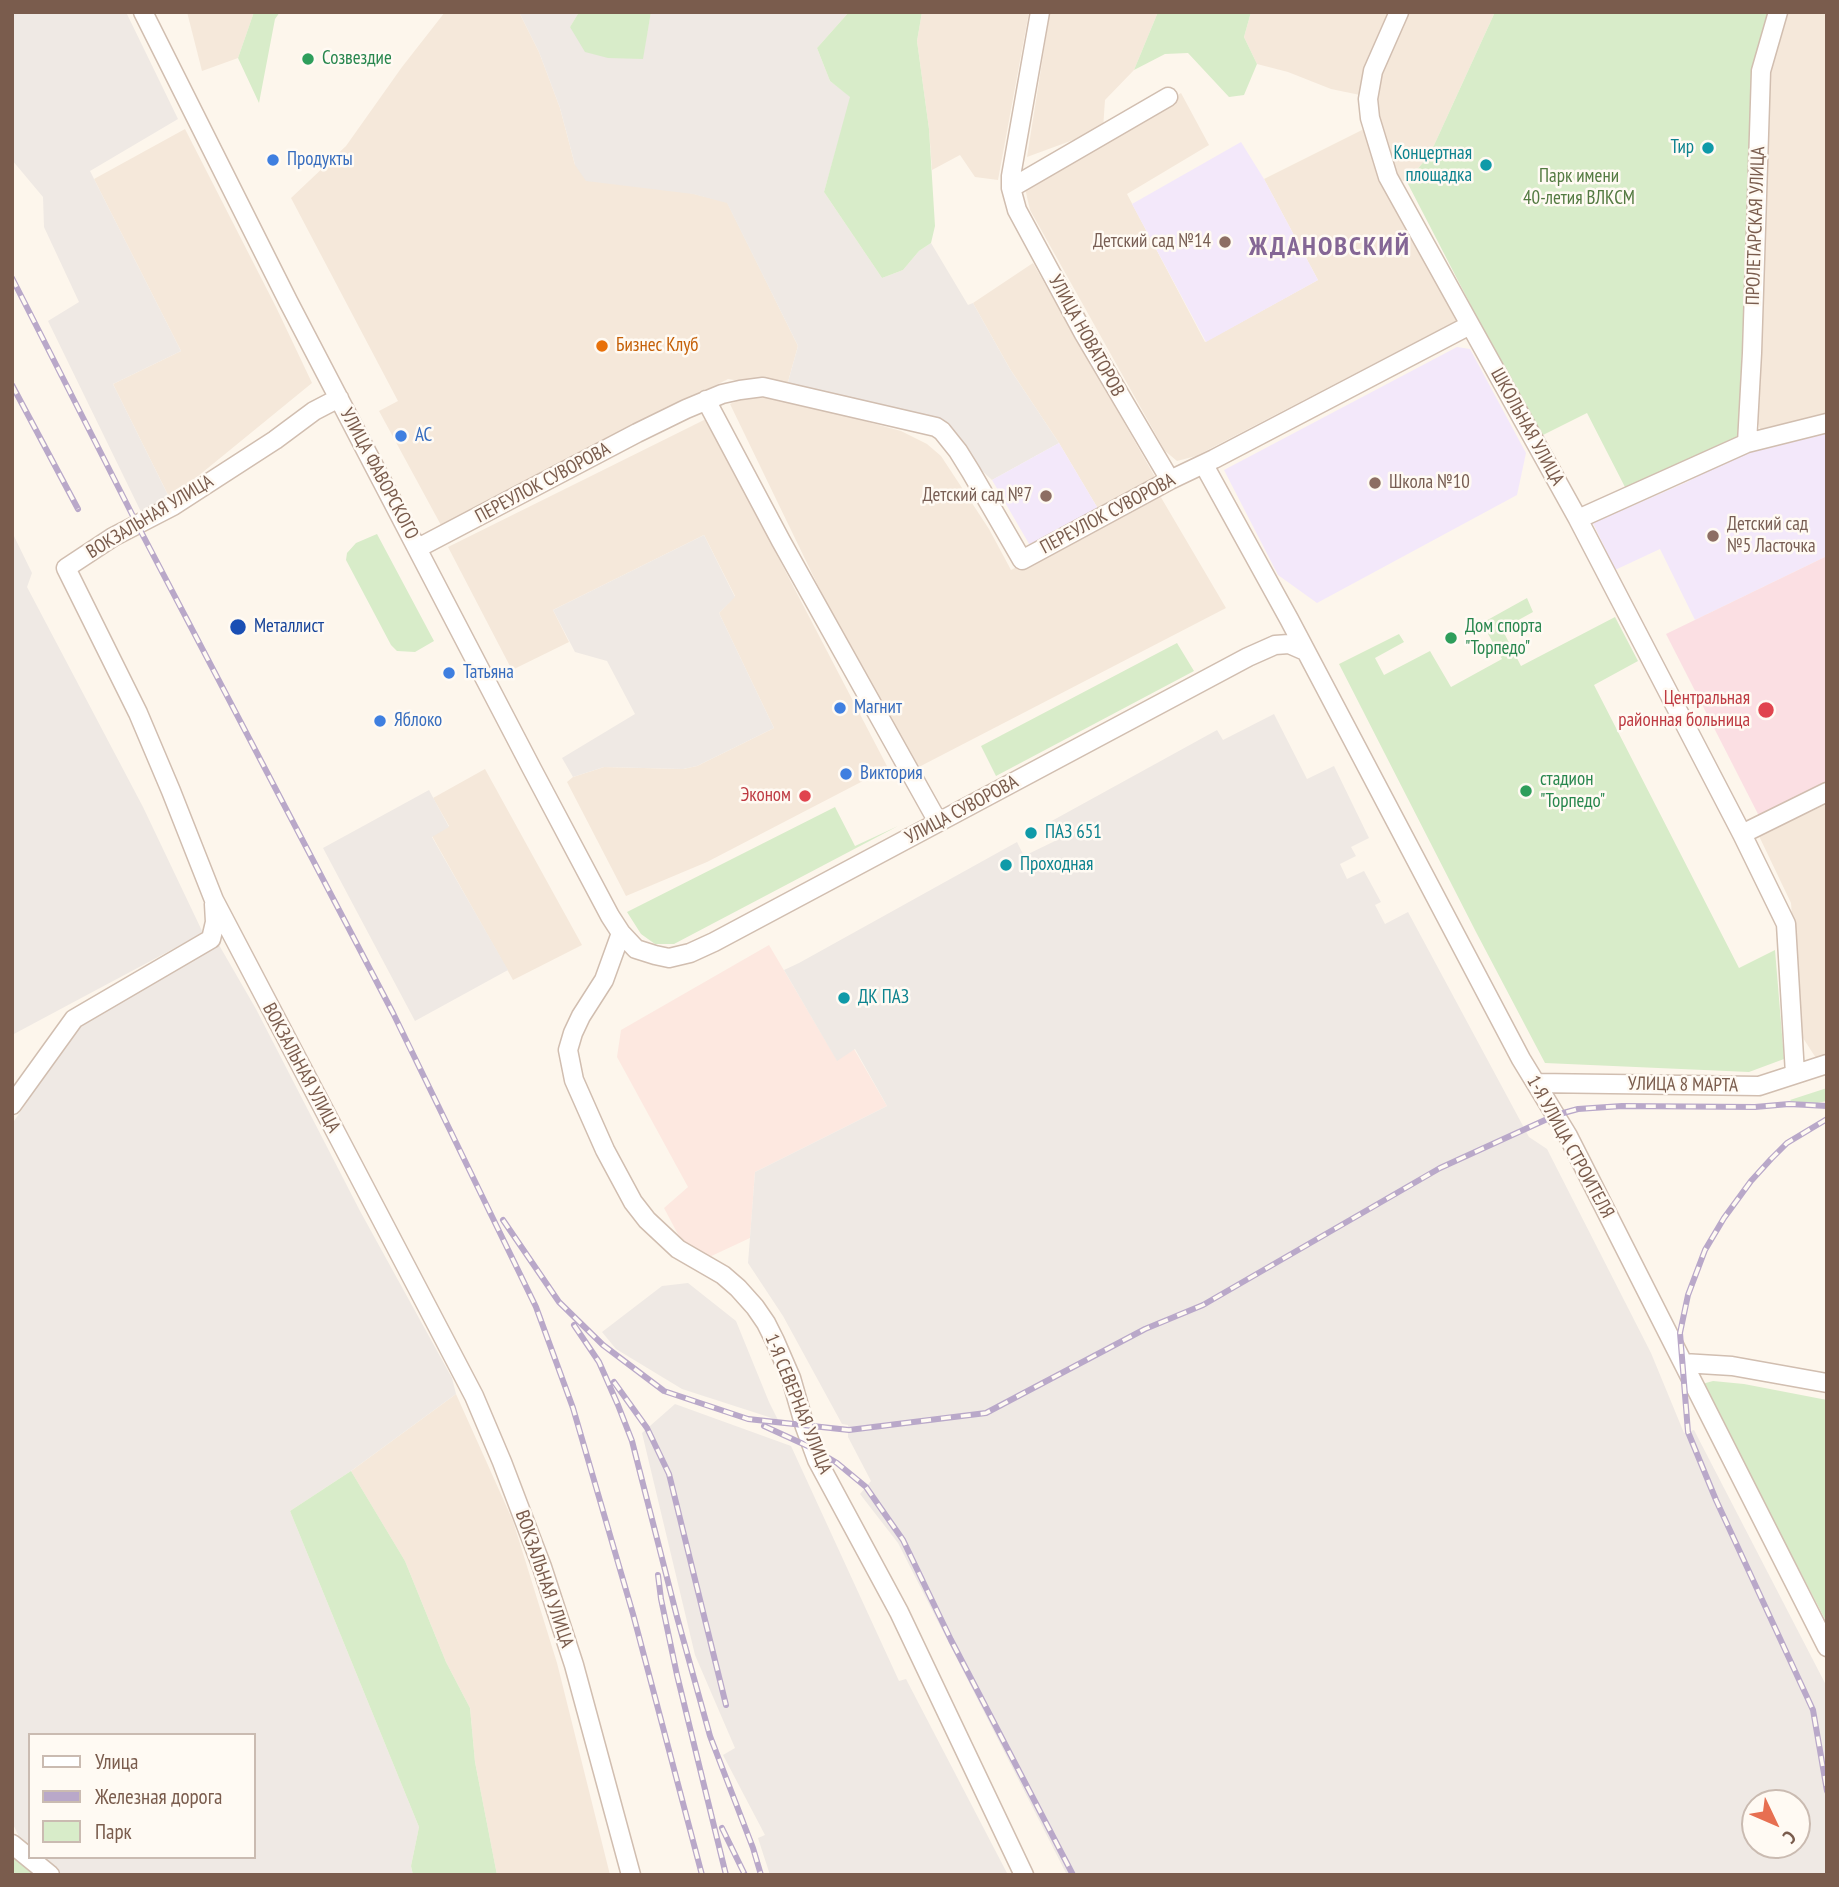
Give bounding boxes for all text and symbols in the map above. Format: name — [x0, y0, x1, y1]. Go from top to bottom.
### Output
place label: Созвездие — [322, 48, 392, 70]
marker: Созвездие — [300, 51, 316, 67]
place label: Тир — [1671, 137, 1694, 159]
marker: Тир — [1700, 140, 1716, 156]
place label: Концертная площадка — [1394, 143, 1472, 187]
street label: ПРОЛЕТАРСКАЯ УЛИЦА — [1742, 146, 1770, 306]
place label: Продукты — [287, 149, 353, 171]
marker: Продукты — [265, 152, 281, 168]
marker: Концертная площадка — [1478, 157, 1494, 173]
park label: Парк имени 40-летия ВЛКСМ — [1523, 166, 1635, 210]
place label: Детский сад №14 — [1093, 231, 1211, 253]
district label: ЖДАНОВСКИЙ — [1250, 232, 1410, 264]
marker: Детский сад №14 — [1217, 234, 1233, 250]
street label: УЛИЦА НОВАТОРОВ — [1043, 271, 1129, 401]
place label: Бизнес Клуб — [616, 335, 698, 357]
marker: Бизнес Клуб — [594, 338, 610, 354]
street label: ШКОЛЬНАЯ УЛИЦА — [1485, 364, 1569, 490]
street label: УЛИЦА ФАВОРСКОГО — [335, 405, 423, 543]
place label: АС — [415, 425, 432, 447]
marker: АС — [393, 428, 409, 444]
street label: ПЕРЕУЛОК СУВОРОВА — [472, 438, 614, 528]
street label: ПЕРЕУЛОК СУВОРОВА — [1037, 469, 1179, 559]
street label: ВОКЗАЛЬНАЯ УЛИЦА — [83, 470, 217, 564]
place label: Школа №10 — [1389, 472, 1470, 494]
marker: Школа №10 — [1367, 475, 1383, 491]
place label: Детский сад №7 — [923, 485, 1032, 507]
marker: Детский сад №7 — [1038, 488, 1054, 504]
place label: Детский сад №5 Ласточка — [1727, 514, 1816, 558]
marker: Детский сад №5 Ласточка — [1705, 528, 1721, 544]
place label: Металлист — [254, 616, 324, 638]
place label: Дом спорта "Торпедо" — [1465, 616, 1542, 660]
marker: Металлист — [228, 617, 248, 637]
marker: Дом спорта "Торпедо" — [1443, 630, 1459, 646]
place label: Татьяна — [463, 662, 514, 684]
marker: Татьяна — [441, 665, 457, 681]
place label: Центральная районная больница — [1618, 688, 1750, 732]
place label: Магнит — [854, 697, 902, 719]
marker: Магнит — [832, 700, 848, 716]
marker: Центральная районная больница — [1756, 700, 1776, 720]
place label: Яблоко — [394, 710, 442, 732]
marker: Яблоко — [372, 713, 388, 729]
place label: Виктория — [860, 763, 923, 785]
marker: Виктория — [838, 766, 854, 782]
place label: стадион "Торпедо" — [1540, 769, 1605, 813]
street label: УЛИЦА СУВОРОВА — [902, 771, 1022, 849]
marker: стадион "Торпедо" — [1518, 783, 1534, 799]
place label: Эконом — [740, 785, 791, 807]
marker: Эконом — [797, 788, 813, 804]
place label: ПАЗ 651 — [1045, 822, 1102, 844]
marker: ПАЗ 651 — [1023, 825, 1039, 841]
place label: Проходная — [1020, 854, 1093, 876]
marker: Проходная — [998, 857, 1014, 873]
place label: ДК ПАЗ — [858, 987, 909, 1009]
marker: ДК ПАЗ — [836, 990, 852, 1006]
street label: ВОКЗАЛЬНАЯ УЛИЦА — [257, 999, 345, 1137]
street label: 1-Я УЛИЦА СТРОИТЕЛЯ — [1521, 1072, 1619, 1222]
street label: УЛИЦА 8 МАРТА — [1628, 1073, 1738, 1097]
street label: 1-Я СЕВЕРНАЯ УЛИЦА — [760, 1331, 836, 1477]
street label: ВОКЗАЛЬНАЯ УЛИЦА — [510, 1507, 578, 1651]
legend — [28, 1733, 256, 1859]
text: Улица — [95, 1748, 138, 1775]
text: Железная дорога — [95, 1783, 222, 1810]
north arrow — [1741, 1789, 1811, 1859]
text: Парк — [95, 1818, 132, 1845]
text: С — [1778, 1826, 1801, 1849]

